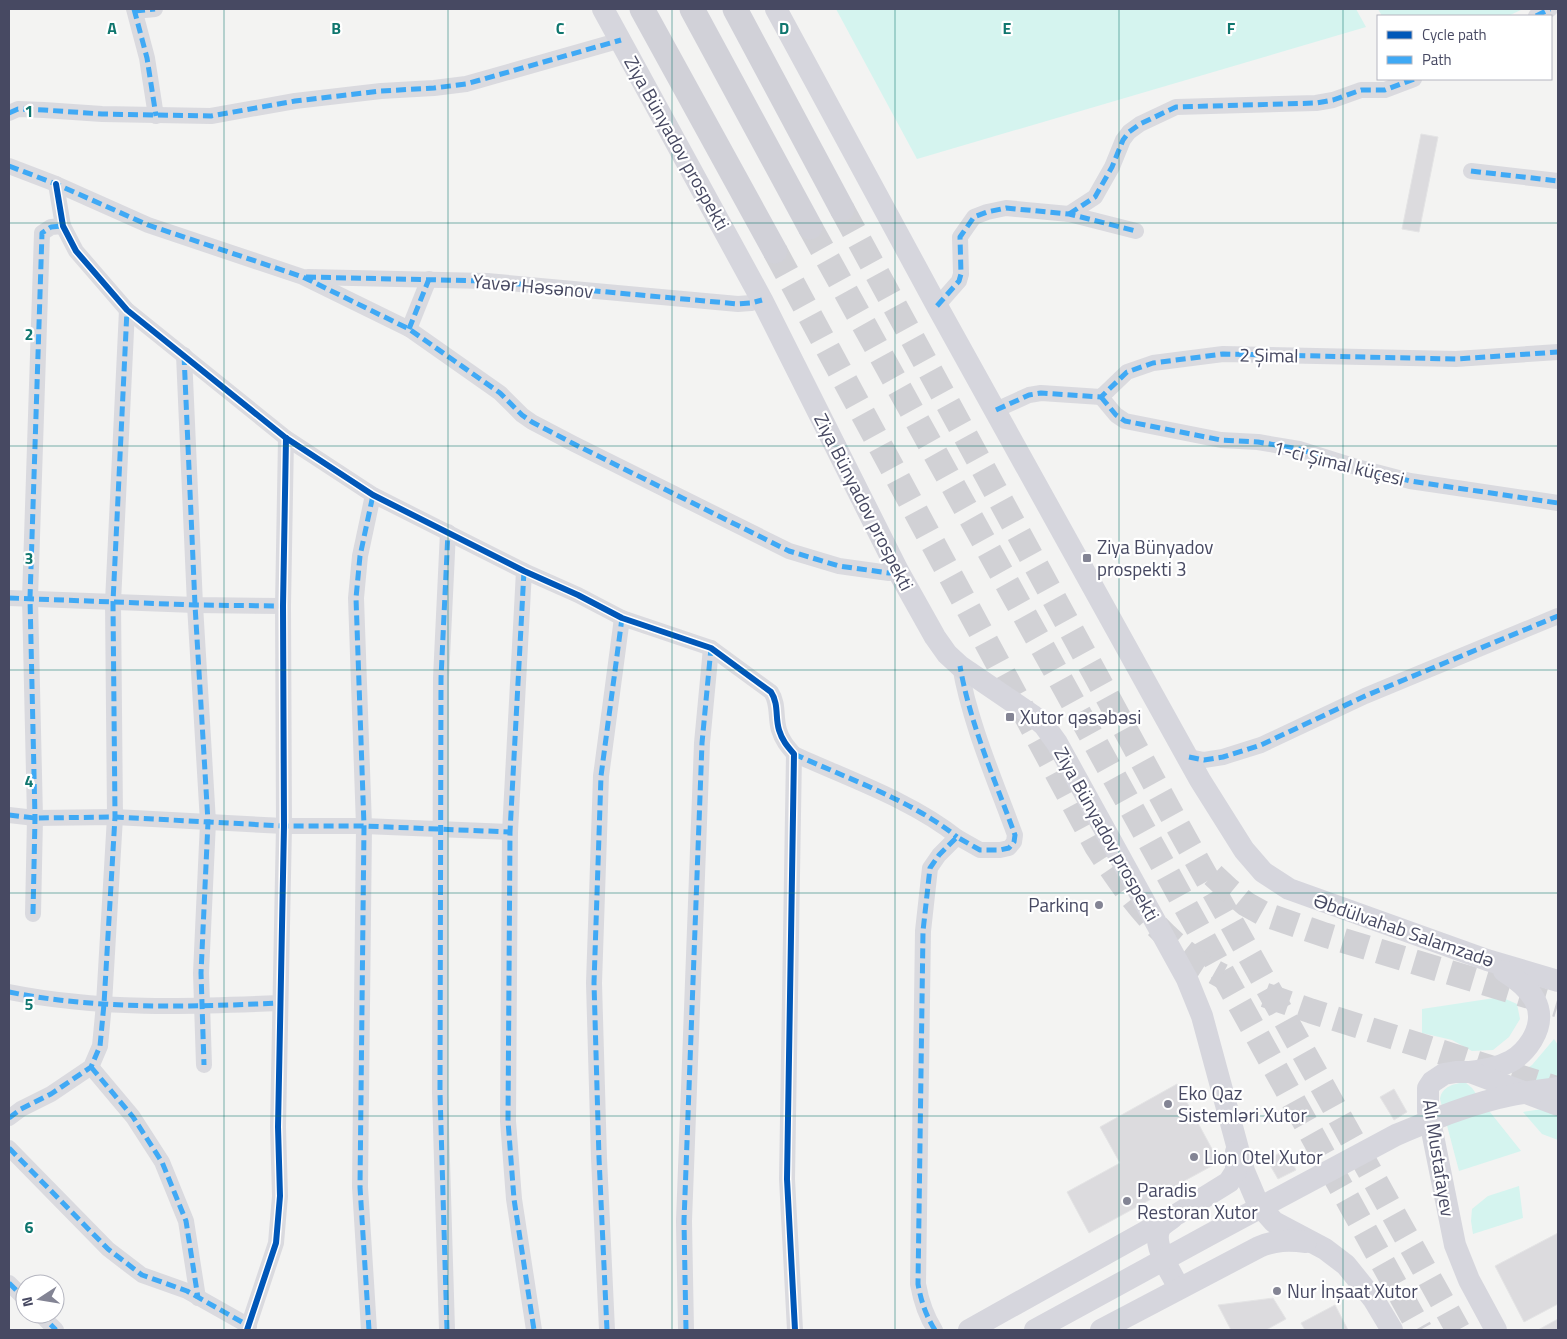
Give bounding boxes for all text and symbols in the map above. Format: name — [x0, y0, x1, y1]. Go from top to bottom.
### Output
legend — [1377, 15, 1552, 80]
text: A — [107, 16, 117, 40]
text: B — [331, 16, 341, 40]
text: C — [556, 16, 565, 40]
text: D — [779, 16, 789, 40]
text: E — [1003, 16, 1012, 40]
text: F — [1227, 16, 1236, 40]
text: Cycle path — [1422, 23, 1487, 46]
text: Path — [1422, 48, 1452, 71]
street label: Ziya Bünyadov prospekti — [617, 50, 738, 235]
text: 1 — [25, 99, 33, 123]
street label: Yavər Həsənov — [472, 266, 595, 305]
text: 2 — [25, 322, 33, 346]
street label: 2 Şimal — [1239, 339, 1299, 370]
street label: Ziya Bünyadov prospekti — [807, 408, 922, 595]
street label: 1-ci Şimal küçesi — [1271, 432, 1408, 493]
place label: Ziya Bünyadov prospekti 3 — [1097, 532, 1214, 583]
text: 3 — [25, 546, 33, 570]
marker: Ziya Bünyadov prospekti 3 — [1081, 552, 1093, 564]
place label: Xutor qəsəbəsi — [1020, 702, 1141, 731]
marker: Xutor qəsəbəsi — [1004, 711, 1016, 723]
street label: Ziya Bünyadov prospekti — [1047, 741, 1168, 926]
text: 4 — [25, 769, 34, 793]
street label: Əbdülvahab Salamzadə — [1310, 885, 1499, 974]
place label: Parkinq — [1028, 890, 1089, 919]
marker: Parkinq — [1093, 899, 1105, 911]
text: 5 — [25, 992, 34, 1016]
place label: Eko Qaz Sistemləri Xutor — [1178, 1078, 1307, 1129]
street label: Alı Mustafayev — [1416, 1097, 1463, 1219]
marker: Eko Qaz Sistemləri Xutor — [1162, 1098, 1174, 1110]
place label: Lion Otel Xutor — [1204, 1142, 1323, 1171]
marker: Lion Otel Xutor — [1188, 1151, 1200, 1163]
place label: Paradis Restoran Xutor — [1137, 1175, 1258, 1226]
marker: Paradis Restoran Xutor — [1121, 1195, 1133, 1207]
text: 6 — [25, 1215, 34, 1239]
north arrow — [15, 1274, 65, 1324]
place label: Nur İnşaat Xutor — [1287, 1276, 1418, 1305]
marker: Nur İnşaat Xutor — [1271, 1285, 1283, 1297]
text: N — [16, 1295, 38, 1309]

